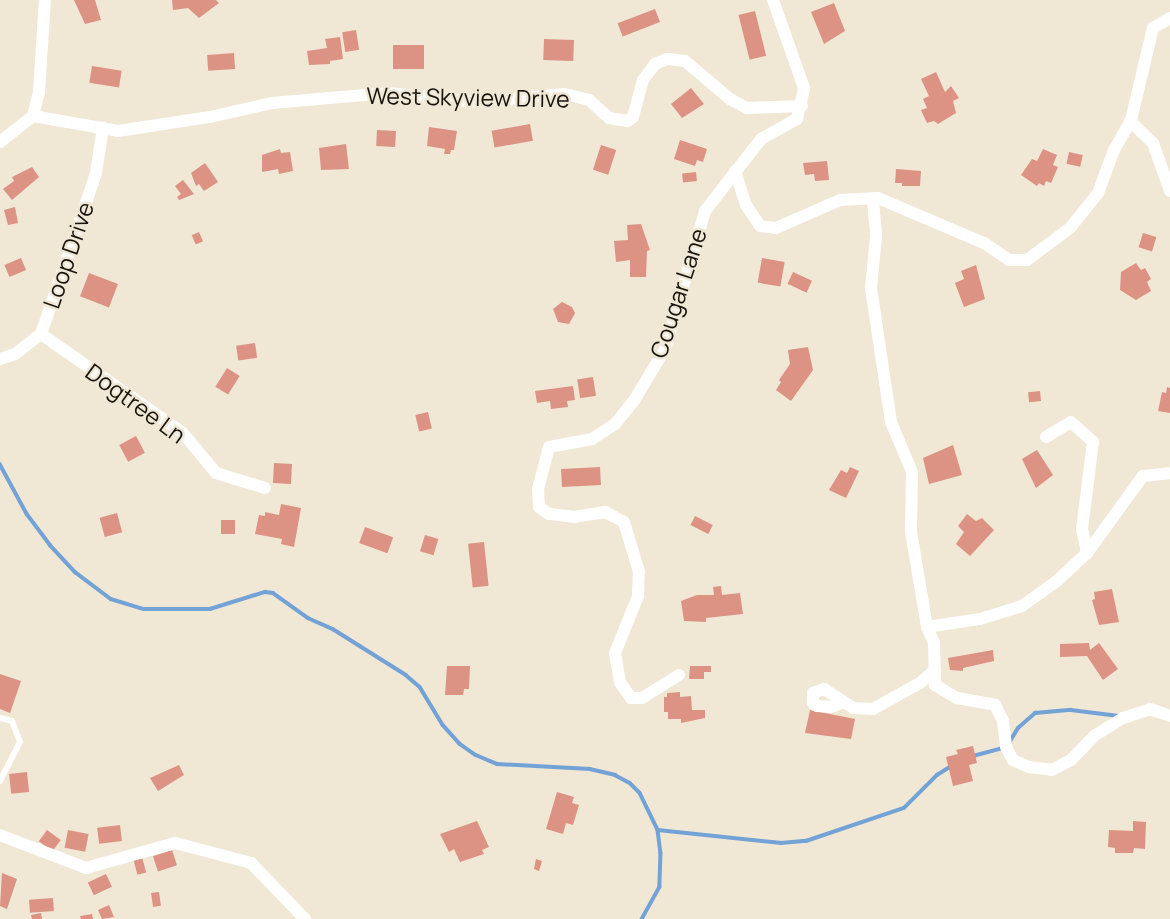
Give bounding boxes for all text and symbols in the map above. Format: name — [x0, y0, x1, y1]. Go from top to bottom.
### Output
street label: West Skyview Drive — [366, 81, 570, 113]
street label: Loop Drive — [37, 198, 99, 312]
street label: Cougar Lane — [644, 225, 712, 361]
street label: Dogtree Ln — [81, 358, 191, 448]

